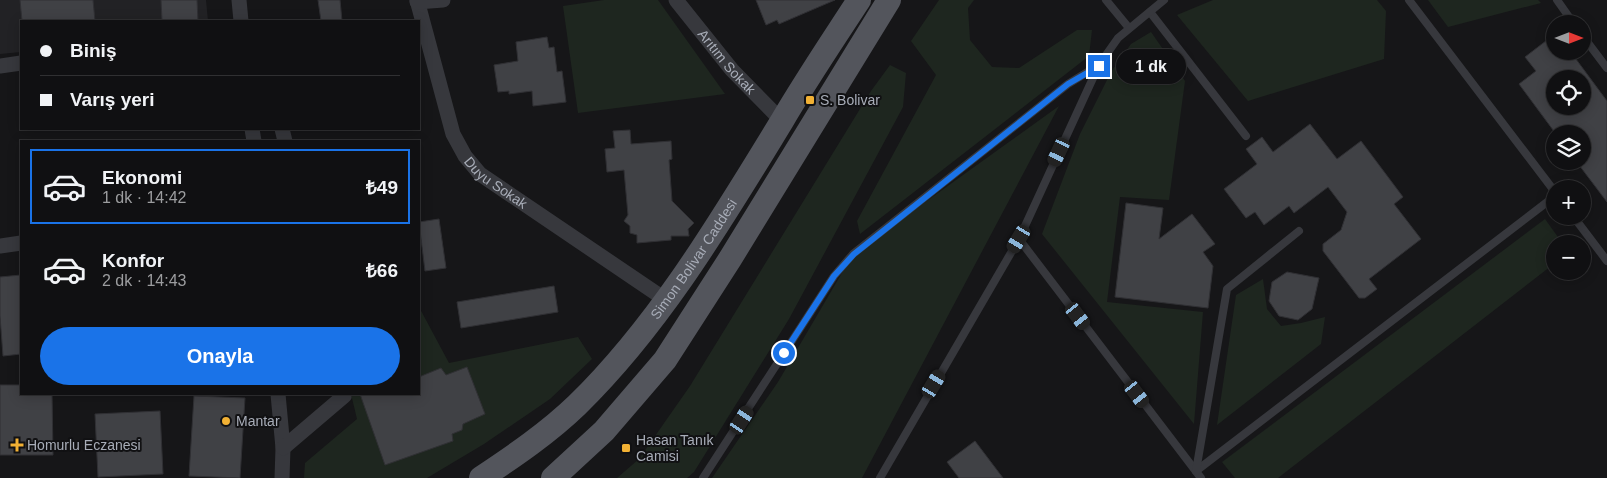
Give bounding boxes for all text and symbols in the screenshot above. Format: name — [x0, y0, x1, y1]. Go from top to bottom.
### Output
north arrow — [1546, 15, 1591, 60]
map controls — [1546, 15, 1591, 280]
street label: Arıtım Sokak — [695, 26, 760, 98]
text: Biniş — [70, 40, 116, 61]
callout: 1 dk — [1116, 48, 1186, 84]
route end — [1088, 55, 1110, 77]
text: 1 dk — [1135, 58, 1167, 75]
button: locate — [1546, 70, 1591, 115]
text: Varış yeri — [70, 89, 155, 110]
place label: S. Bolivar — [820, 92, 880, 108]
marker: S. Bolivar — [804, 94, 816, 106]
button: layers — [1546, 125, 1591, 170]
car — [1045, 135, 1072, 169]
street label: Duyu Sokak — [461, 154, 531, 212]
icon: car — [42, 164, 87, 209]
text: Ekonomi — [102, 167, 182, 188]
text: ₺49 — [366, 177, 398, 198]
button: + — [1546, 180, 1591, 225]
text: 1 dk · 14:42 — [102, 189, 187, 206]
street label: Simon Bolivar Caddesi — [647, 196, 740, 322]
car — [1004, 222, 1033, 256]
button: − — [1546, 235, 1591, 280]
icon: car — [42, 247, 87, 292]
text: Konfor — [102, 250, 164, 271]
text: ₺66 — [366, 260, 398, 281]
text: 2 dk · 14:43 — [102, 272, 187, 289]
car — [1062, 300, 1093, 332]
button: Onayla — [40, 327, 400, 385]
route start — [773, 342, 795, 364]
car — [919, 367, 948, 401]
car — [1121, 378, 1152, 410]
car — [727, 403, 756, 437]
place label: Mantar — [236, 413, 280, 429]
marker: Mantar — [220, 415, 232, 427]
place label: Hasan Tanık Camisi — [636, 432, 715, 464]
place label: Homurlu Eczanesi — [27, 437, 141, 453]
marker: Homurlu Eczanesi — [11, 439, 23, 451]
marker: Hasan Tanık Camisi — [620, 442, 632, 454]

